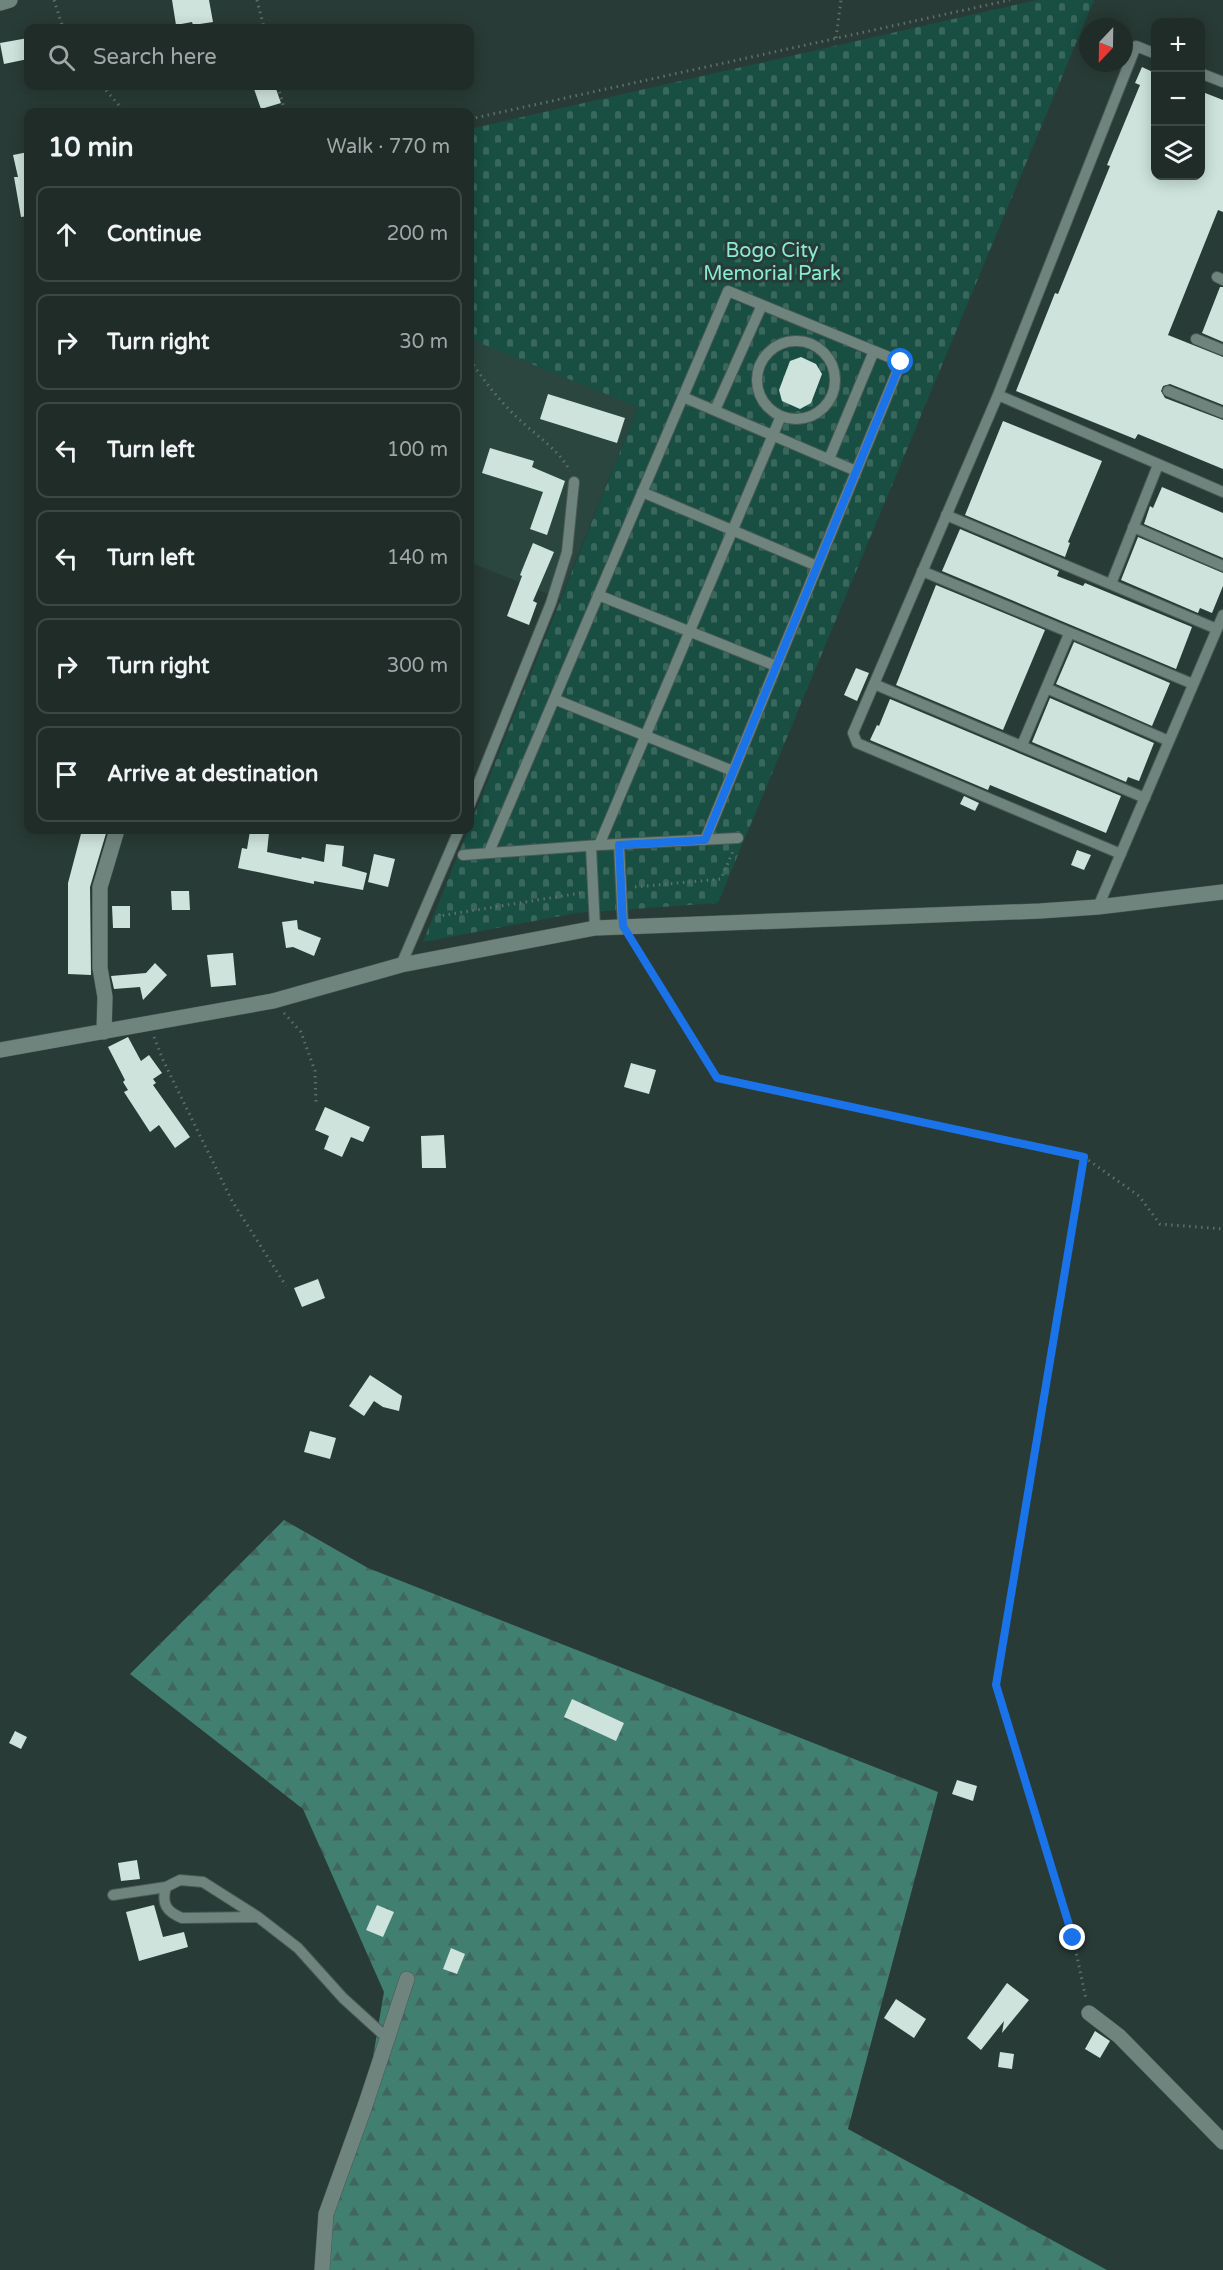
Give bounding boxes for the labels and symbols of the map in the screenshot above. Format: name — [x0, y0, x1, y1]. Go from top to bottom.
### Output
north arrow — [1079, 18, 1133, 72]
park label: Bogo City Memorial Park — [703, 239, 841, 286]
route start — [887, 348, 913, 374]
route end — [1059, 1924, 1085, 1950]

